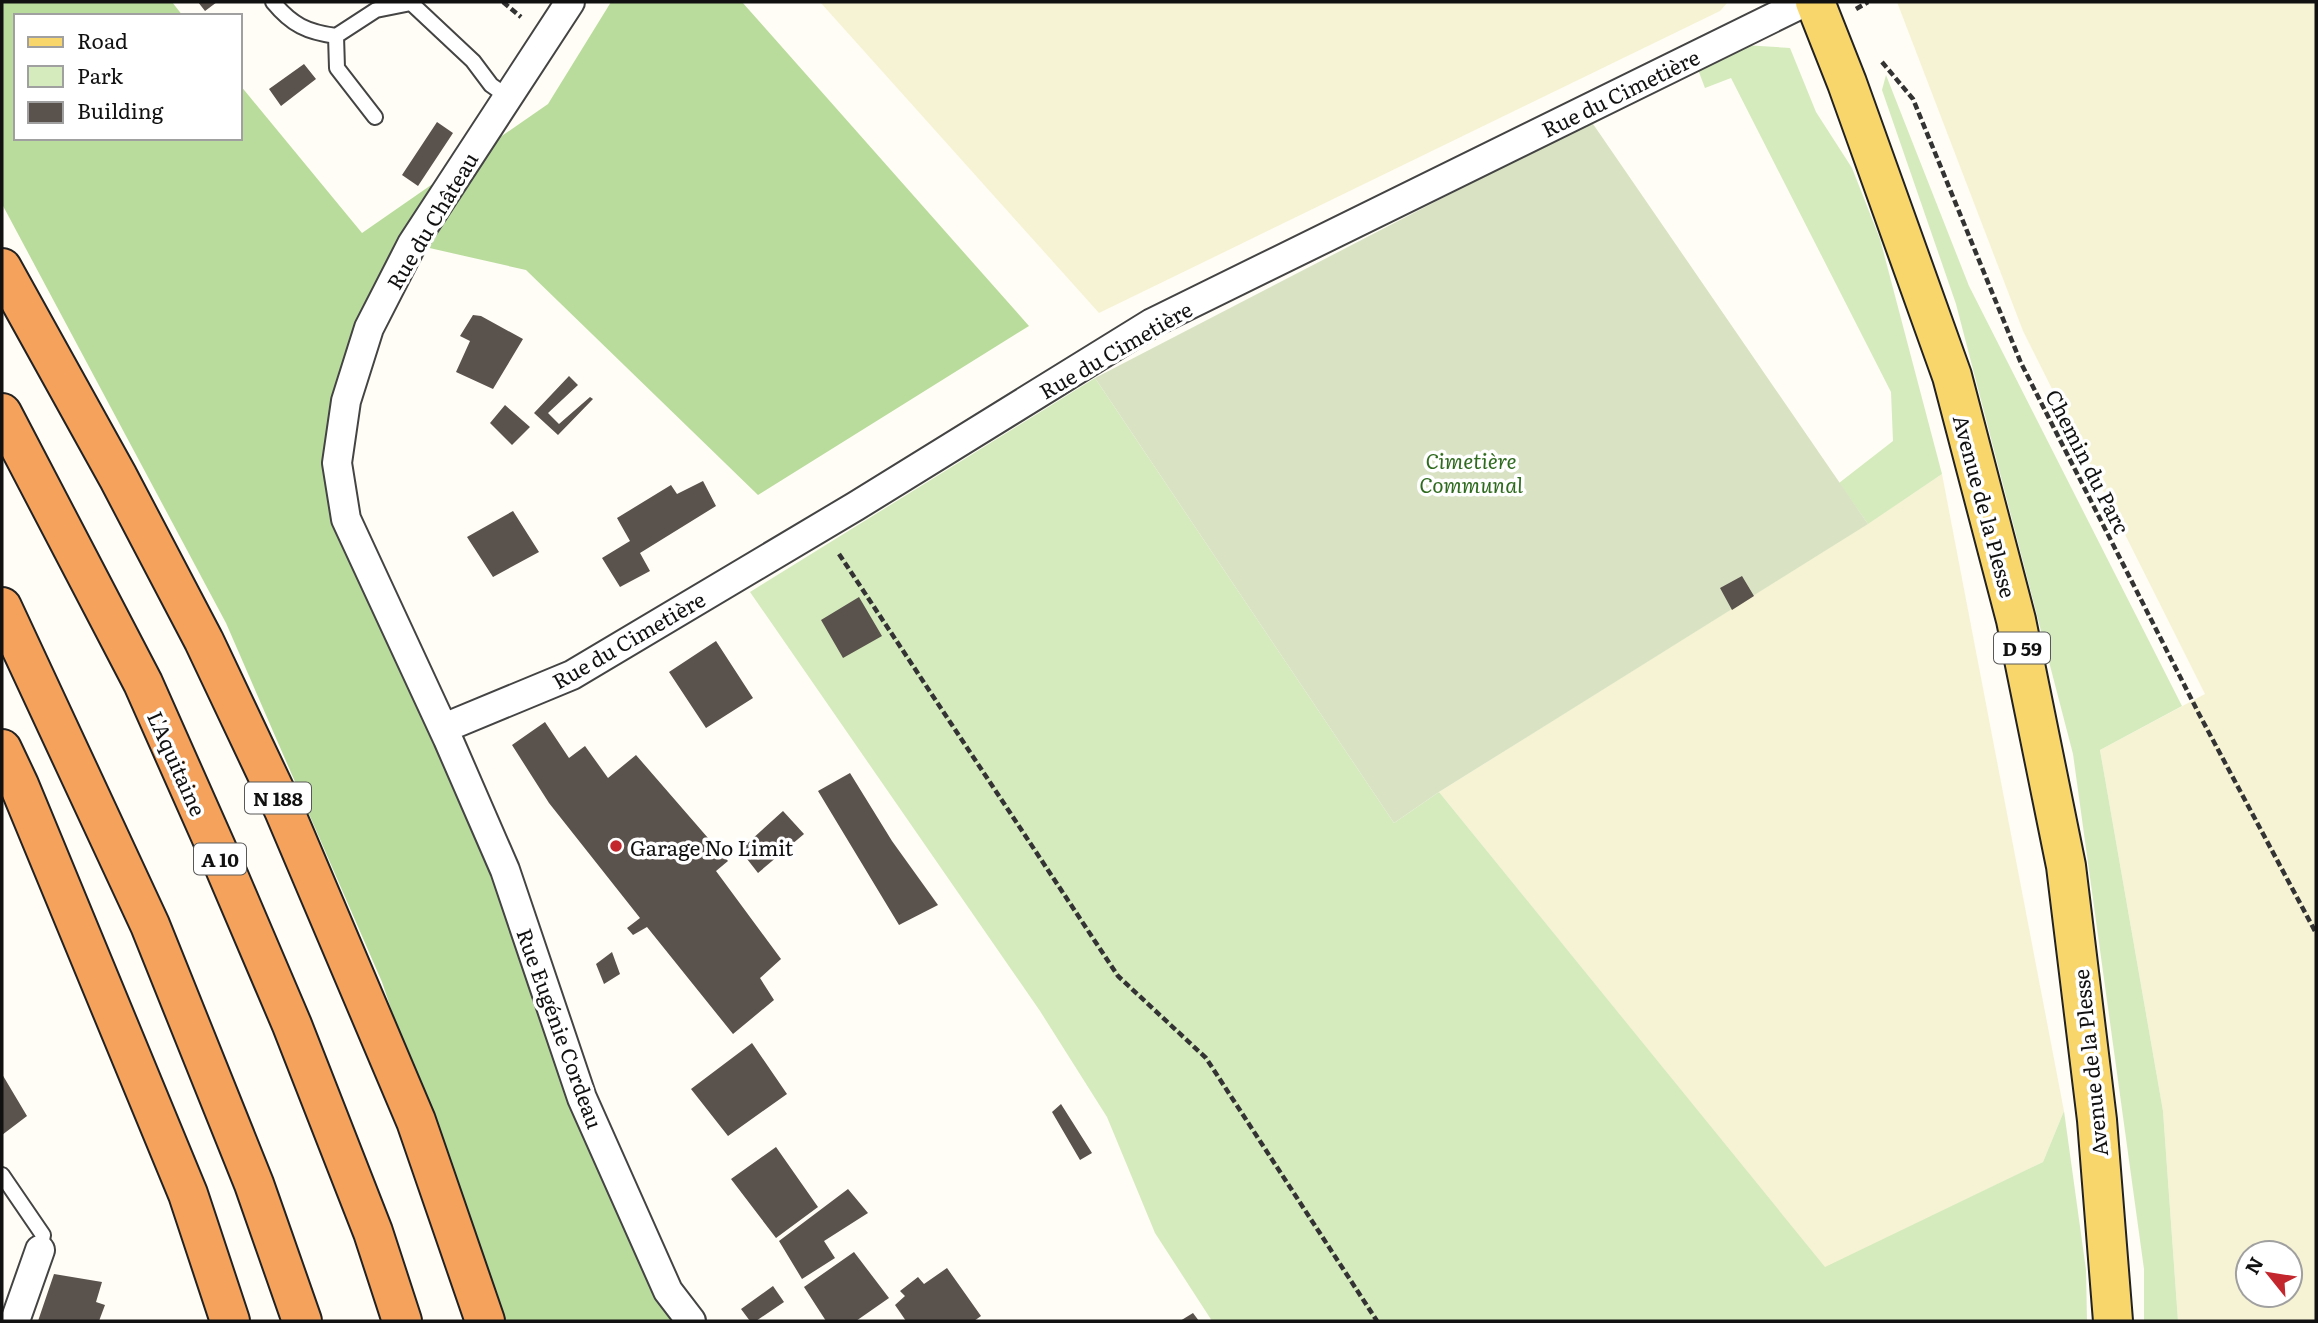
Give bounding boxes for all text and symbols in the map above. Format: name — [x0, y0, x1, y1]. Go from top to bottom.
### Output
legend — [14, 14, 242, 140]
text: Road — [77, 24, 128, 55]
street label: Rue du Cimetière — [1536, 40, 1704, 144]
text: Park — [77, 59, 123, 90]
text: Building — [77, 94, 164, 125]
street label: Rue du Château — [378, 145, 484, 295]
street label: Rue du Cimetière — [1033, 293, 1197, 405]
street label: Chemin du Parc — [2039, 383, 2139, 539]
street label: Avenue de la Plesse — [1947, 411, 2025, 601]
park label: Cimetière Communal — [1419, 444, 1523, 499]
street label: Rue du Cimetière — [546, 583, 710, 695]
road number: D 59 — [1994, 632, 2050, 664]
street label: L'Aquitaine — [141, 706, 215, 821]
road number: N 188 — [245, 782, 311, 814]
place label: Garage No Limit — [630, 831, 794, 862]
marker: Garage No Limit — [608, 838, 624, 854]
road number: A 10 — [194, 844, 246, 874]
street label: Rue Eugénie Cordeau — [510, 923, 612, 1133]
street label: Avenue de la Plesse — [2064, 968, 2114, 1158]
north arrow — [2234, 1239, 2304, 1309]
text: N — [2237, 1251, 2270, 1279]

